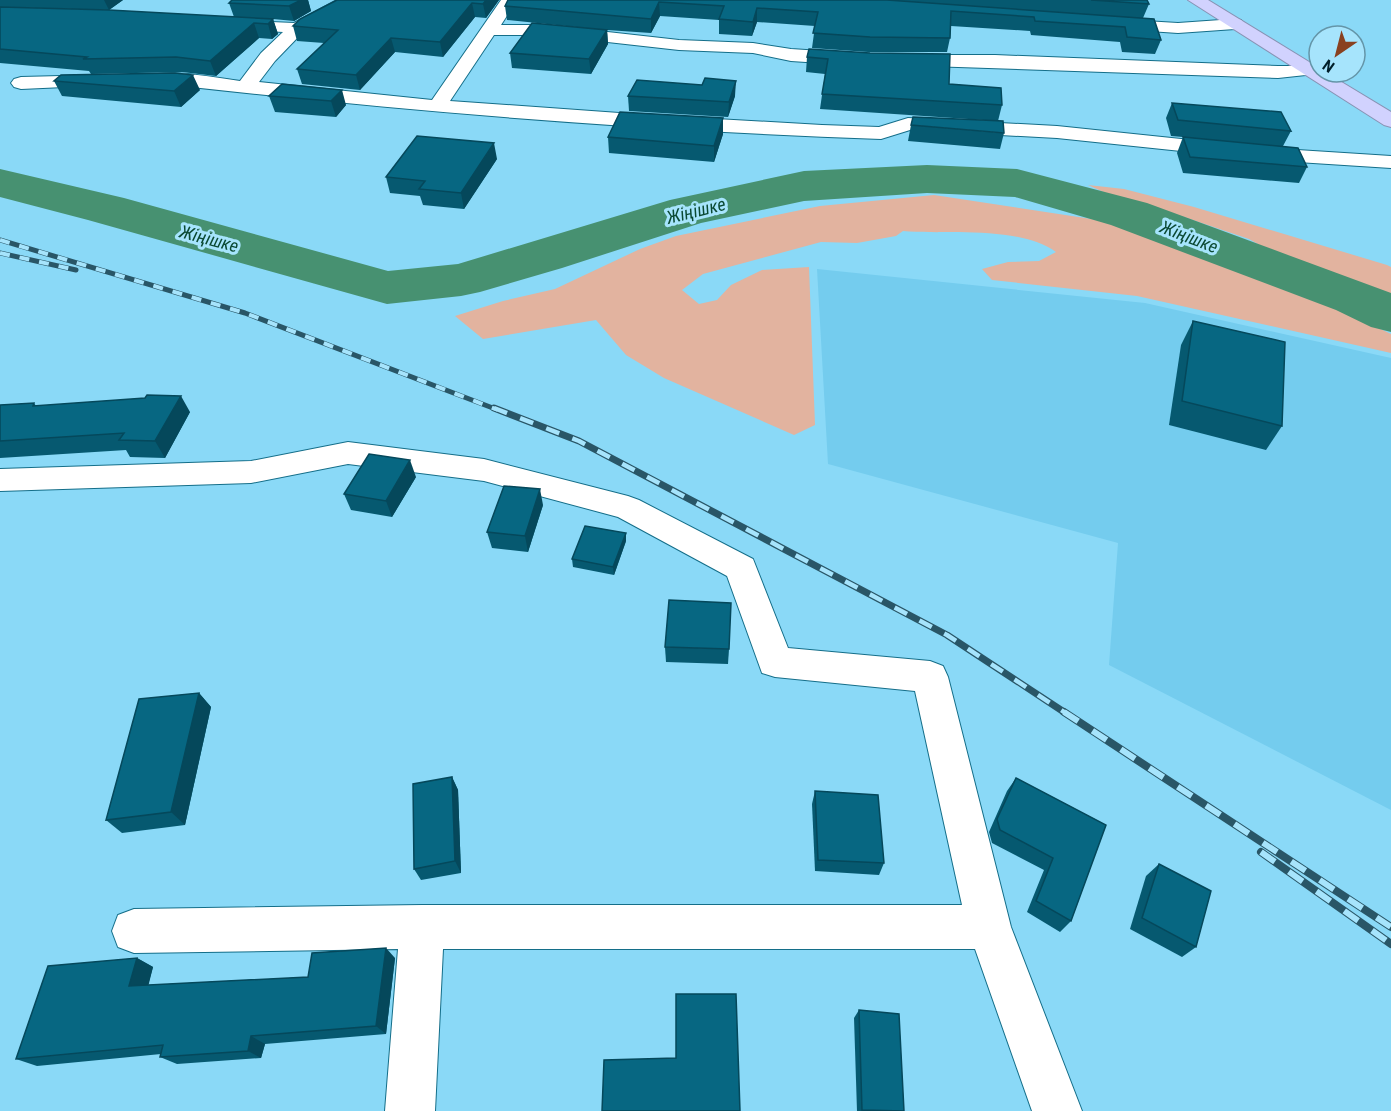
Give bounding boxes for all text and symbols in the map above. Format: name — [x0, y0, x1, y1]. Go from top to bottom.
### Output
north arrow — [1307, 24, 1367, 84]
text: N — [1319, 55, 1338, 76]
water label: Жіңішке — [663, 193, 728, 228]
water label: Жіңішке — [1156, 216, 1221, 257]
water label: Жіңішке — [176, 220, 241, 256]

